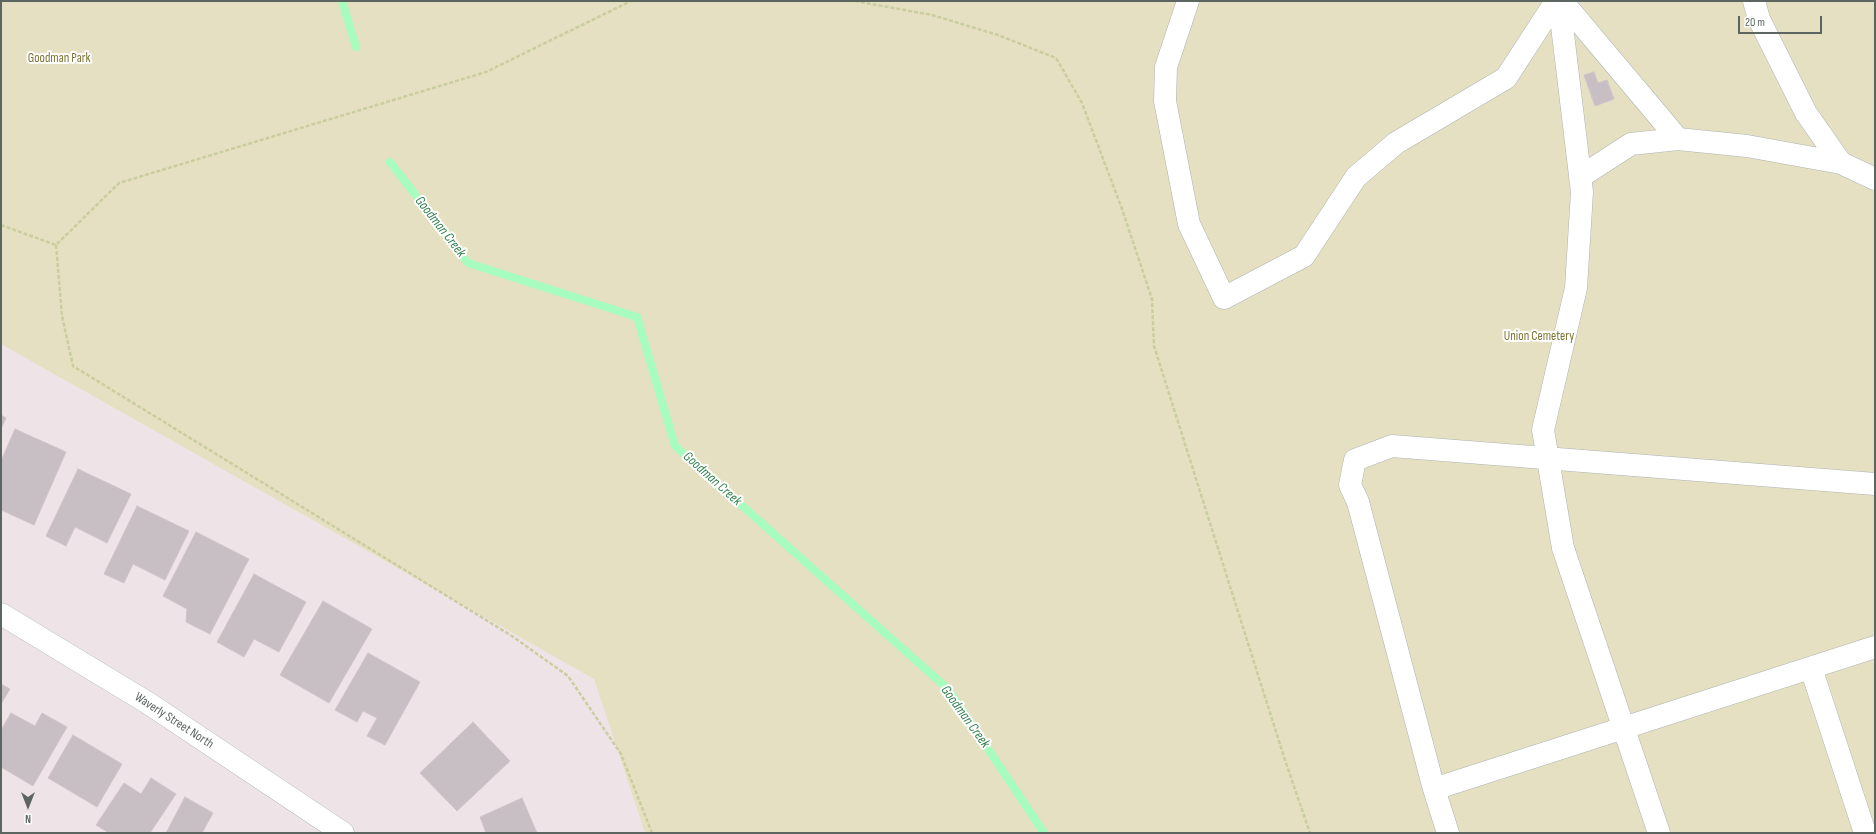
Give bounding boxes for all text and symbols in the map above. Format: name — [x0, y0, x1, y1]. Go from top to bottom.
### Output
scale bar — [1740, 8, 1824, 34]
text: 20 m — [1745, 15, 1765, 30]
park label: Goodman Park — [28, 51, 90, 67]
water label: Goodman Creek — [411, 193, 469, 261]
park label: Union Cemetery — [1504, 329, 1574, 345]
water label: Goodman Creek — [679, 448, 745, 510]
water label: Goodman Creek — [937, 683, 993, 751]
street label: Waverly Street North — [131, 690, 217, 752]
north arrow — [8, 786, 48, 826]
text: N — [25, 812, 31, 825]

